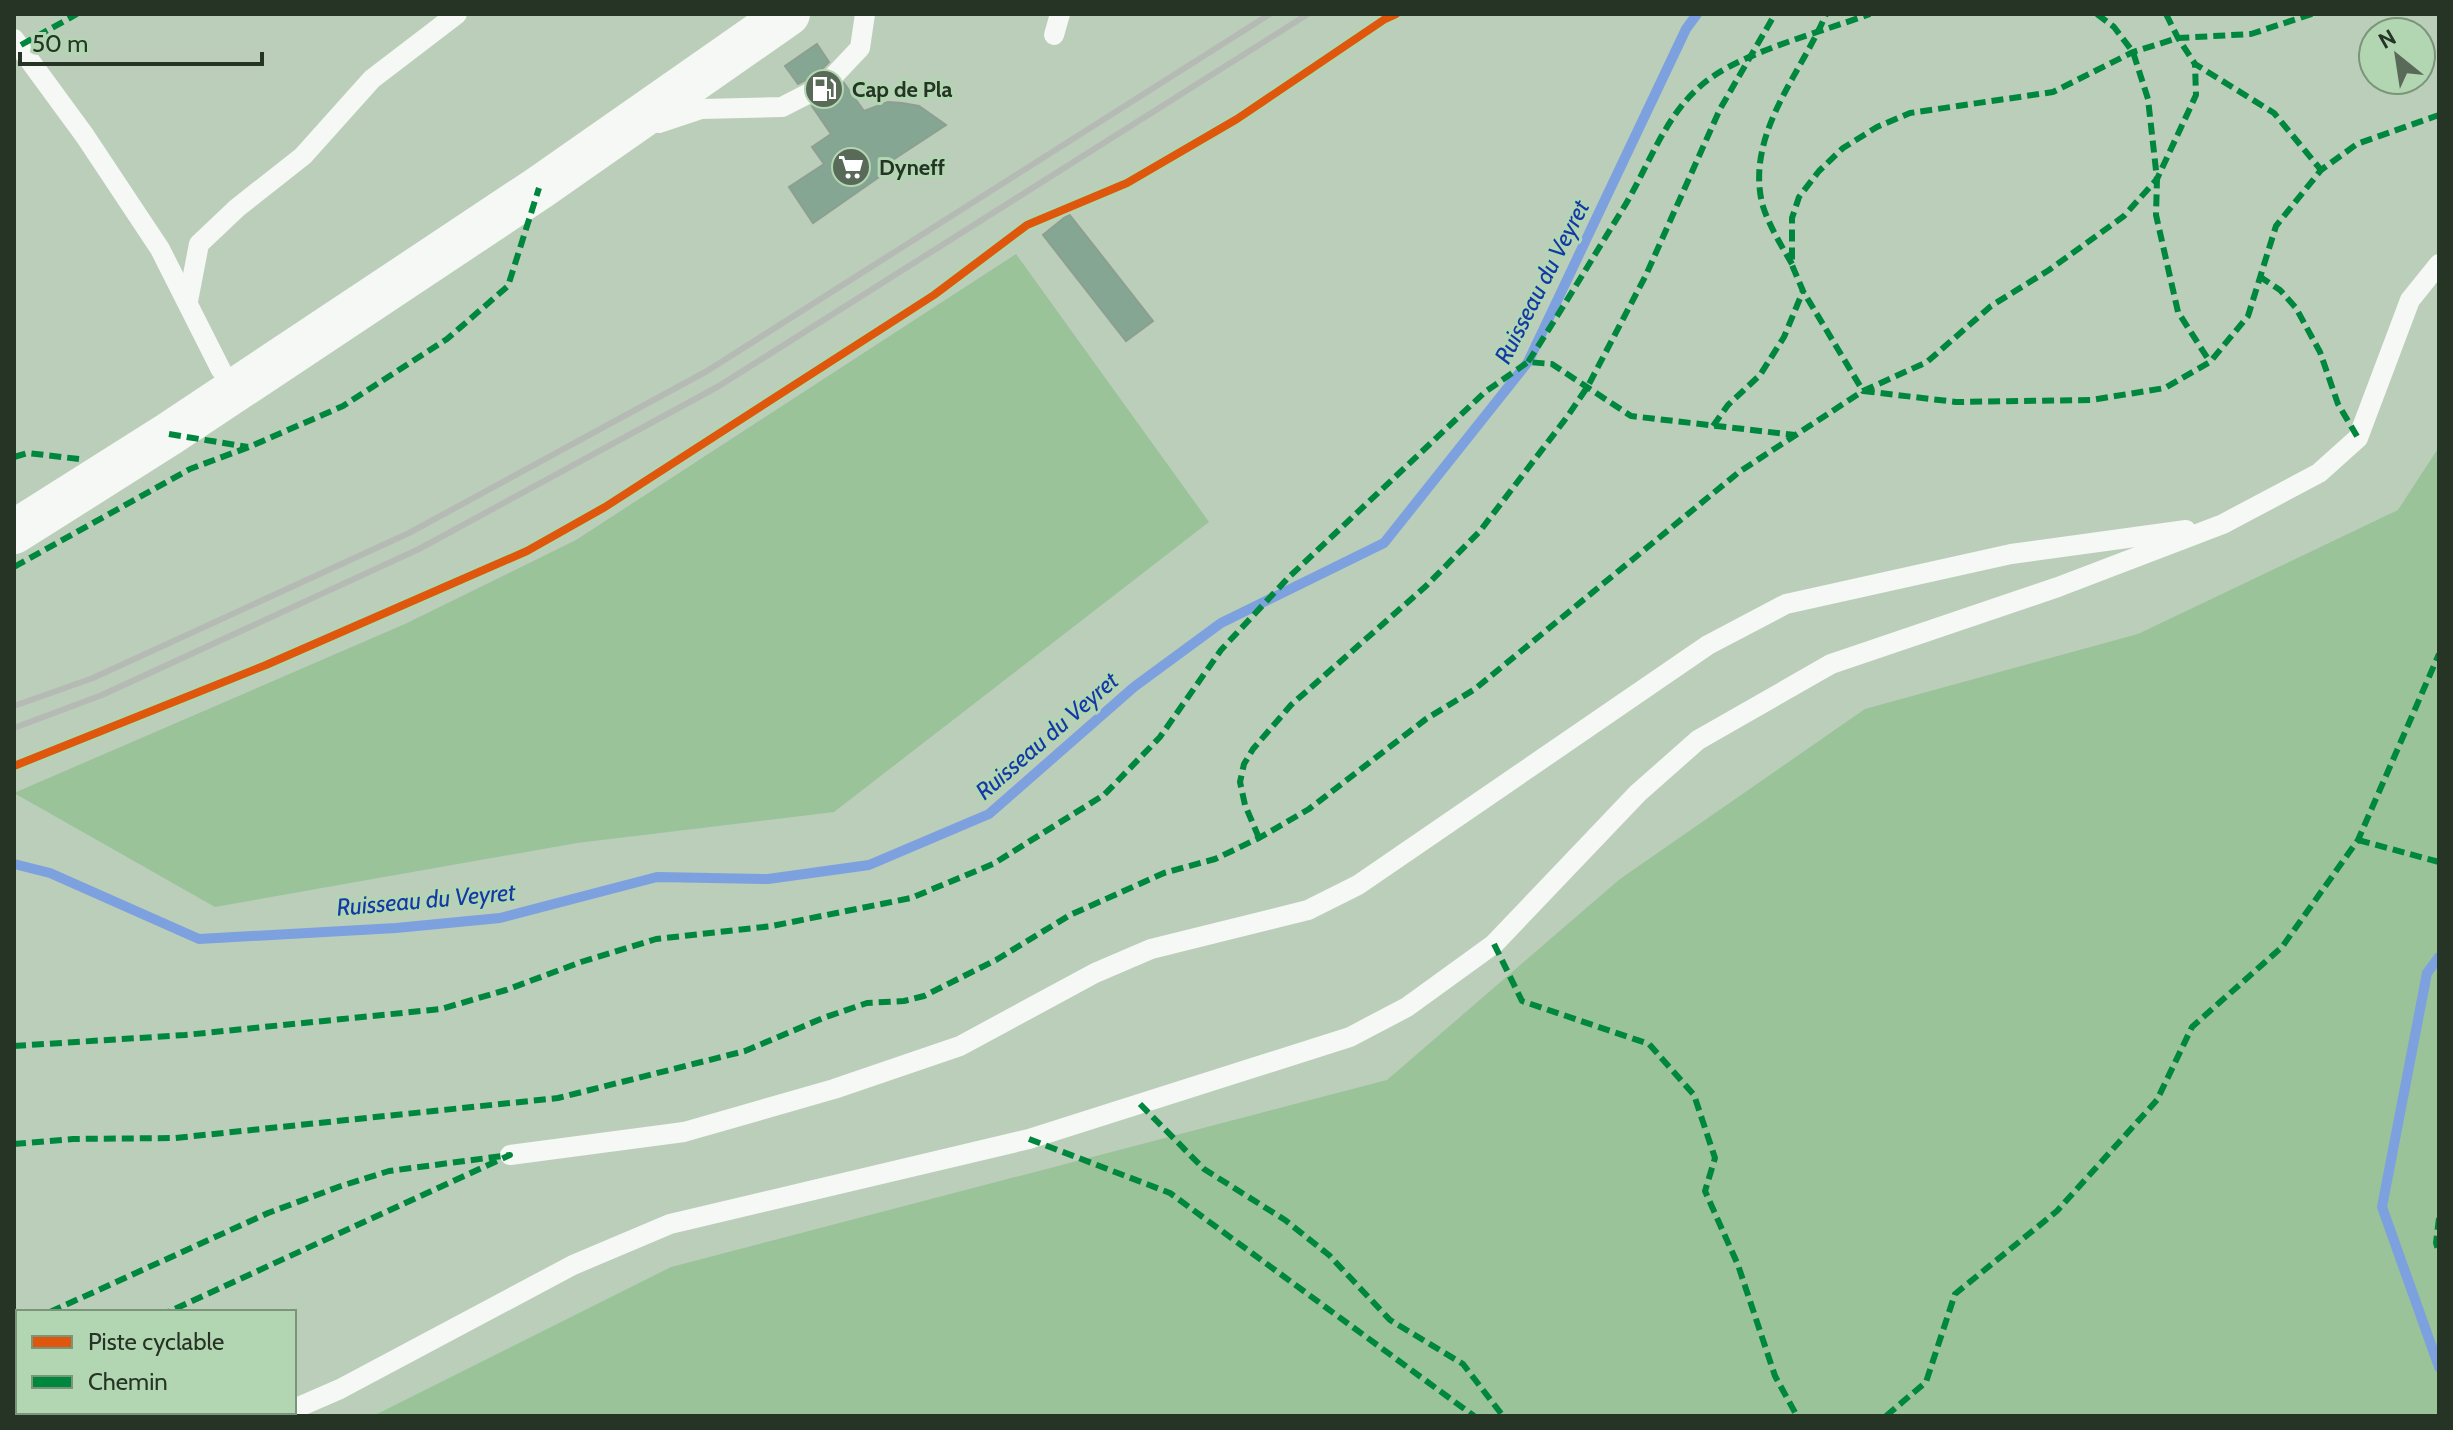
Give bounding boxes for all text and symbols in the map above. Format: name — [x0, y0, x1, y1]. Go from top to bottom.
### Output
scale bar — [20, 16, 262, 66]
north arrow — [2357, 16, 2437, 96]
text: N — [2374, 24, 2401, 55]
text: 50 m — [32, 29, 88, 58]
fuel station icon: Cap de Pla — [803, 68, 845, 110]
place label: Cap de Pla — [852, 76, 953, 103]
supermarket icon: Dyneff — [830, 146, 872, 188]
place label: Dyneff — [879, 154, 946, 181]
water label: Ruisseau du Veyret — [1488, 195, 1596, 368]
water label: Ruisseau du Veyret — [969, 665, 1124, 805]
water label: Ruisseau du Veyret — [335, 877, 517, 922]
legend — [16, 1310, 296, 1414]
text: Piste cyclable — [88, 1327, 224, 1356]
text: Chemin — [88, 1367, 168, 1396]

